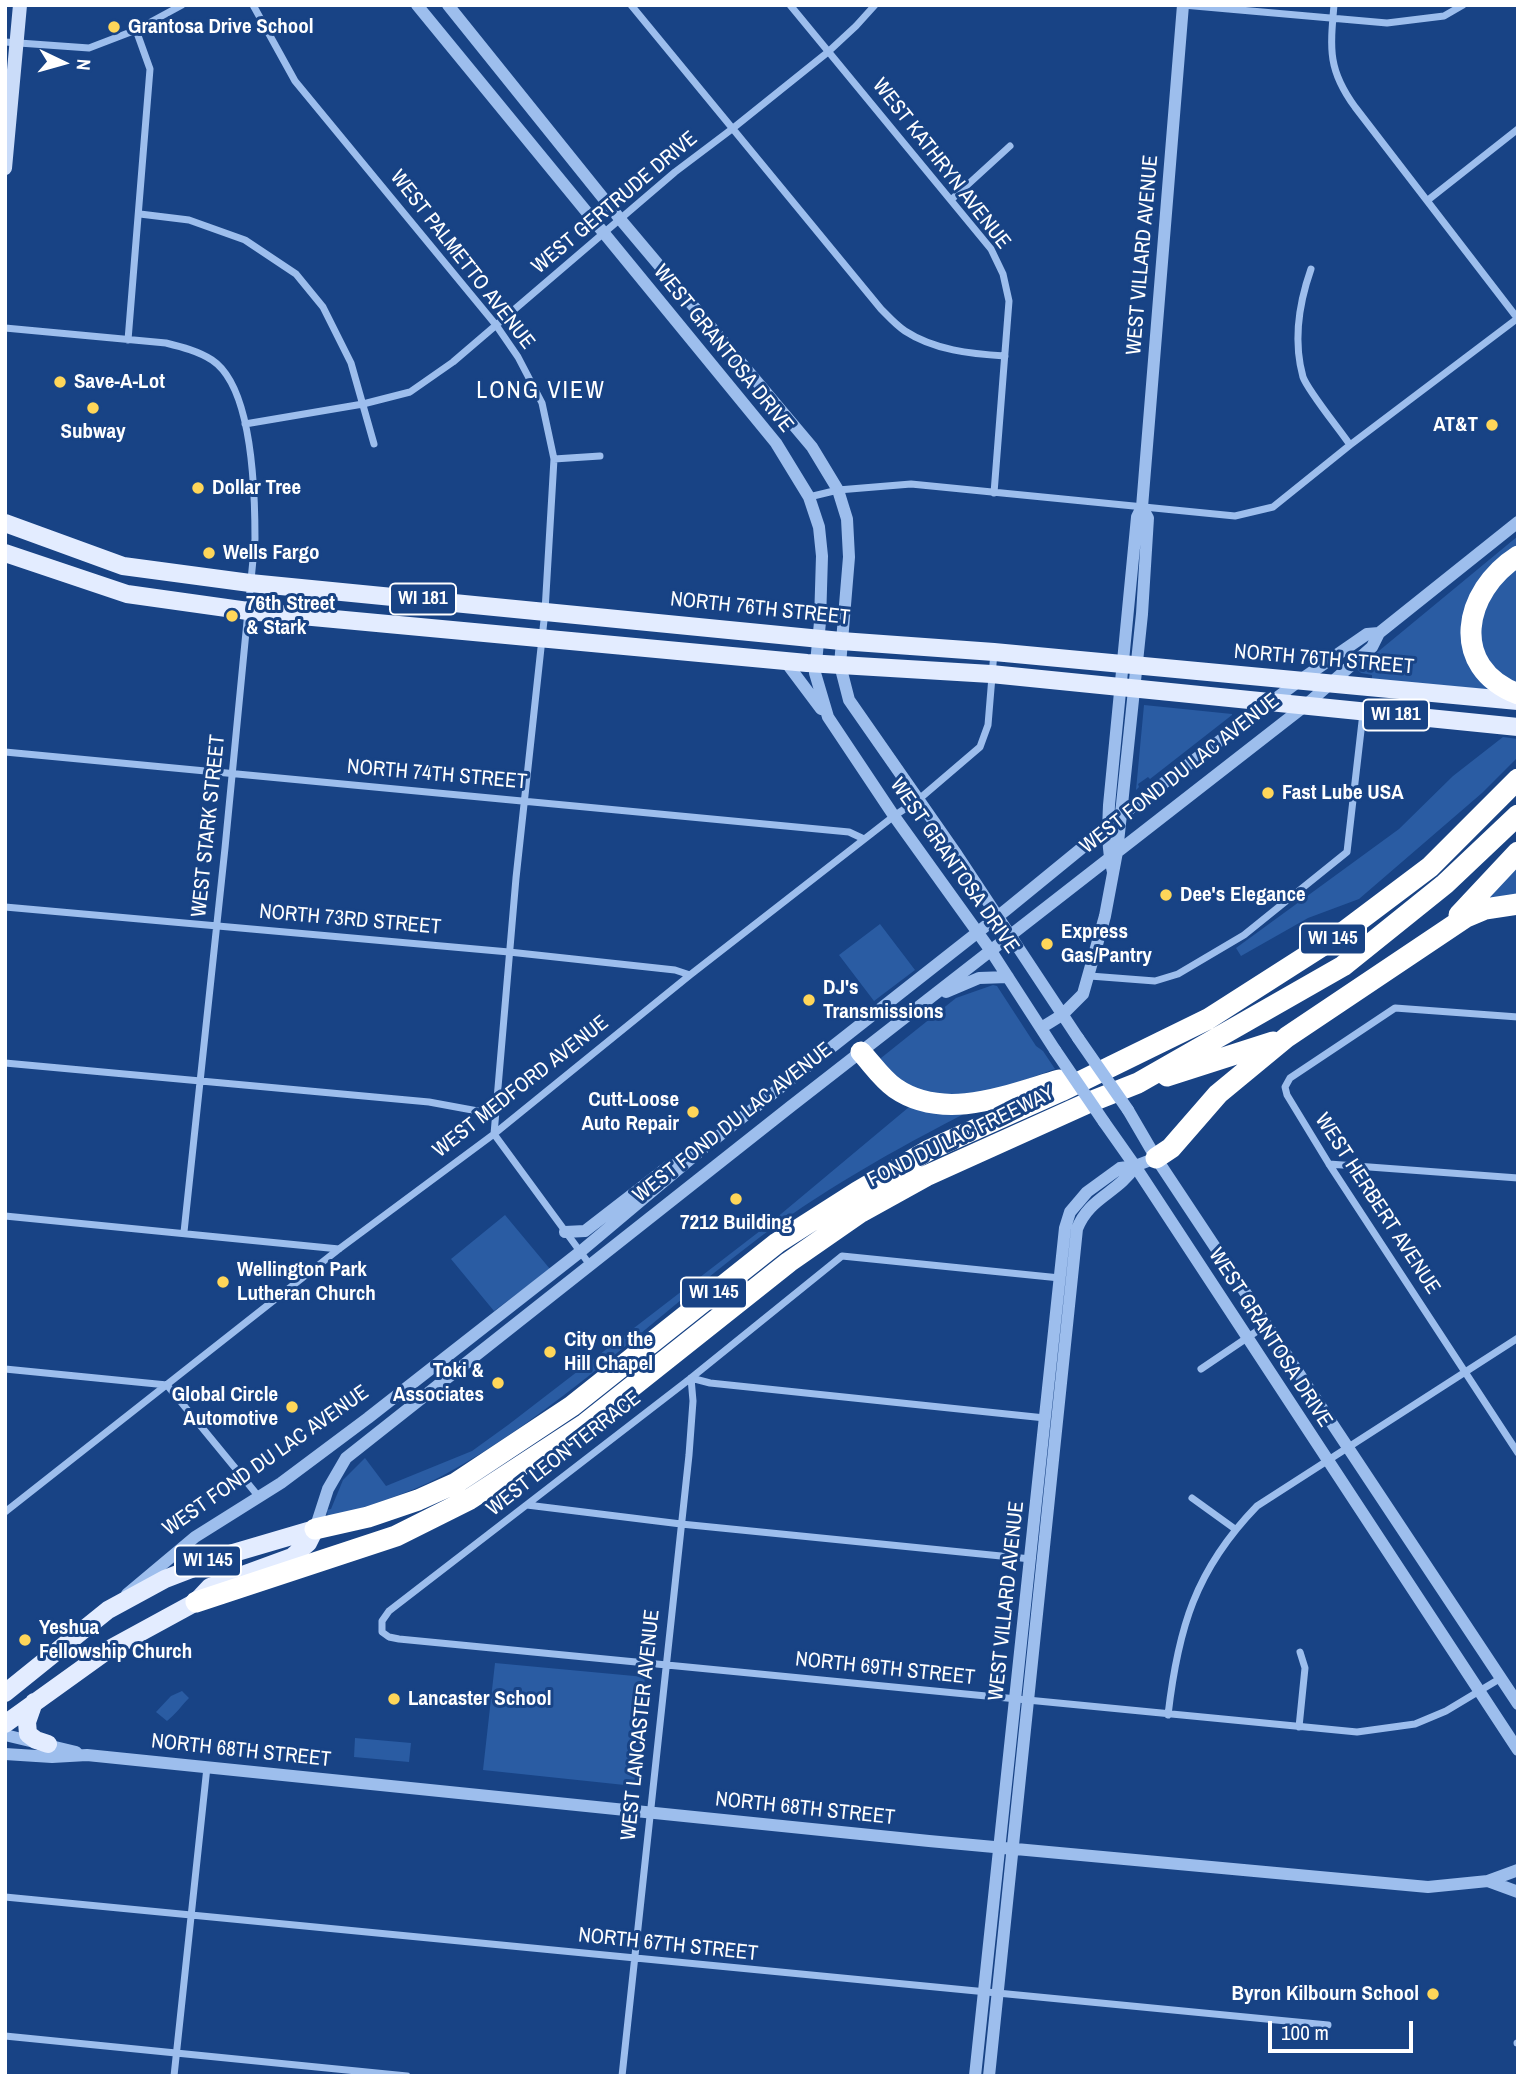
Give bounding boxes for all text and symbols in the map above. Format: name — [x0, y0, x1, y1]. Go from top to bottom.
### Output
place label: Grantosa Drive School — [128, 14, 314, 40]
marker: Grantosa Drive School — [106, 19, 122, 35]
north arrow — [28, 28, 98, 98]
text: N — [70, 58, 97, 72]
street label: WEST KATHRYN AVENUE — [867, 74, 1015, 254]
street label: WEST GERTRUDE DRIVE — [527, 126, 703, 280]
street label: WEST VILLARD AVENUE — [1122, 154, 1164, 356]
street label: WEST PALMETTO AVENUE — [384, 166, 540, 354]
street label: WEST GRANTOSA DRIVE — [648, 260, 798, 438]
place label: Save-A-Lot — [74, 369, 165, 395]
marker: Save-A-Lot — [52, 374, 68, 390]
district label: LONG VIEW — [477, 378, 605, 406]
marker: Subway — [85, 400, 101, 416]
place label: AT&T — [1433, 412, 1478, 438]
marker: AT&T — [1484, 417, 1500, 433]
place label: Subway — [60, 419, 126, 445]
place label: Dollar Tree — [212, 475, 301, 501]
marker: Dollar Tree — [190, 480, 206, 496]
place label: Wells Fargo — [223, 540, 319, 566]
marker: Wells Fargo — [201, 545, 217, 561]
road number: WI 181 — [390, 584, 456, 614]
street label: NORTH 76TH STREET — [669, 587, 851, 631]
place label: 76th Street & Stark — [246, 591, 335, 641]
marker: 76th Street & Stark — [224, 608, 240, 624]
street label: NORTH 76TH STREET — [1233, 640, 1415, 680]
street label: WEST FOND DU LAC AVENUE — [1075, 688, 1285, 860]
road number: WI 181 — [1363, 700, 1429, 730]
street label: WEST STARK STREET — [187, 733, 231, 919]
street label: NORTH 74TH STREET — [346, 755, 528, 795]
street label: WEST GRANTOSA DRIVE — [884, 773, 1024, 959]
place label: Fast Lube USA — [1282, 780, 1404, 806]
marker: Fast Lube USA — [1260, 785, 1276, 801]
place label: Dee's Elegance — [1180, 882, 1306, 908]
marker: Dee's Elegance — [1158, 887, 1174, 903]
street label: NORTH 73RD STREET — [258, 899, 442, 941]
place label: Express Gas/Pantry — [1061, 919, 1152, 969]
road number: WI 145 — [1300, 923, 1366, 954]
marker: Express Gas/Pantry — [1039, 936, 1055, 952]
place label: DJ's Transmissions — [823, 975, 944, 1025]
marker: DJ's Transmissions — [801, 992, 817, 1008]
street label: WEST MEDFORD AVENUE — [428, 1011, 614, 1163]
street label: WEST FOND DU LAC AVENUE — [628, 1037, 838, 1209]
street label: FOND DU LAC FREEWAY — [863, 1081, 1059, 1193]
place label: Cutt-Loose Auto Repair — [581, 1087, 679, 1137]
marker: Cutt-Loose Auto Repair — [685, 1104, 701, 1120]
street label: WEST HERBERT AVENUE — [1309, 1109, 1445, 1299]
marker: 7212 Building — [728, 1191, 744, 1207]
place label: 7212 Building — [680, 1210, 792, 1236]
street label: WEST GRANTOSA DRIVE — [1203, 1244, 1337, 1432]
place label: Wellington Park Lutheran Church — [237, 1257, 376, 1307]
marker: Wellington Park Lutheran Church — [215, 1274, 231, 1290]
road number: WI 145 — [681, 1278, 747, 1308]
place label: City on the Hill Chapel — [564, 1327, 653, 1377]
marker: City on the Hill Chapel — [542, 1344, 558, 1360]
place label: Toki & Associates — [393, 1358, 484, 1408]
marker: Toki & Associates — [490, 1375, 506, 1391]
street label: WEST FOND DU LAC AVENUE — [158, 1380, 374, 1542]
place label: Global Circle Automotive — [172, 1382, 278, 1432]
street label: WEST LEON TERRACE — [482, 1386, 646, 1522]
marker: Global Circle Automotive — [284, 1399, 300, 1415]
street label: WEST VILLARD AVENUE — [984, 1500, 1030, 1702]
road number: WI 145 — [175, 1546, 241, 1576]
street label: WEST LANCASTER AVENUE — [616, 1608, 666, 1842]
place label: Yeshua Fellowship Church — [39, 1615, 192, 1665]
marker: Yeshua Fellowship Church — [17, 1632, 33, 1648]
street label: NORTH 69TH STREET — [794, 1647, 976, 1691]
place label: Lancaster School — [408, 1686, 552, 1712]
marker: Lancaster School — [386, 1691, 402, 1707]
street label: NORTH 68TH STREET — [150, 1729, 332, 1773]
street label: NORTH 68TH STREET — [714, 1787, 896, 1831]
street label: NORTH 67TH STREET — [577, 1923, 759, 1967]
place label: Byron Kilbourn School — [1231, 1981, 1419, 2007]
marker: Byron Kilbourn School — [1425, 1986, 1441, 2002]
scale bar — [1271, 2008, 1416, 2052]
text: 100 m — [1281, 2018, 1329, 2047]

